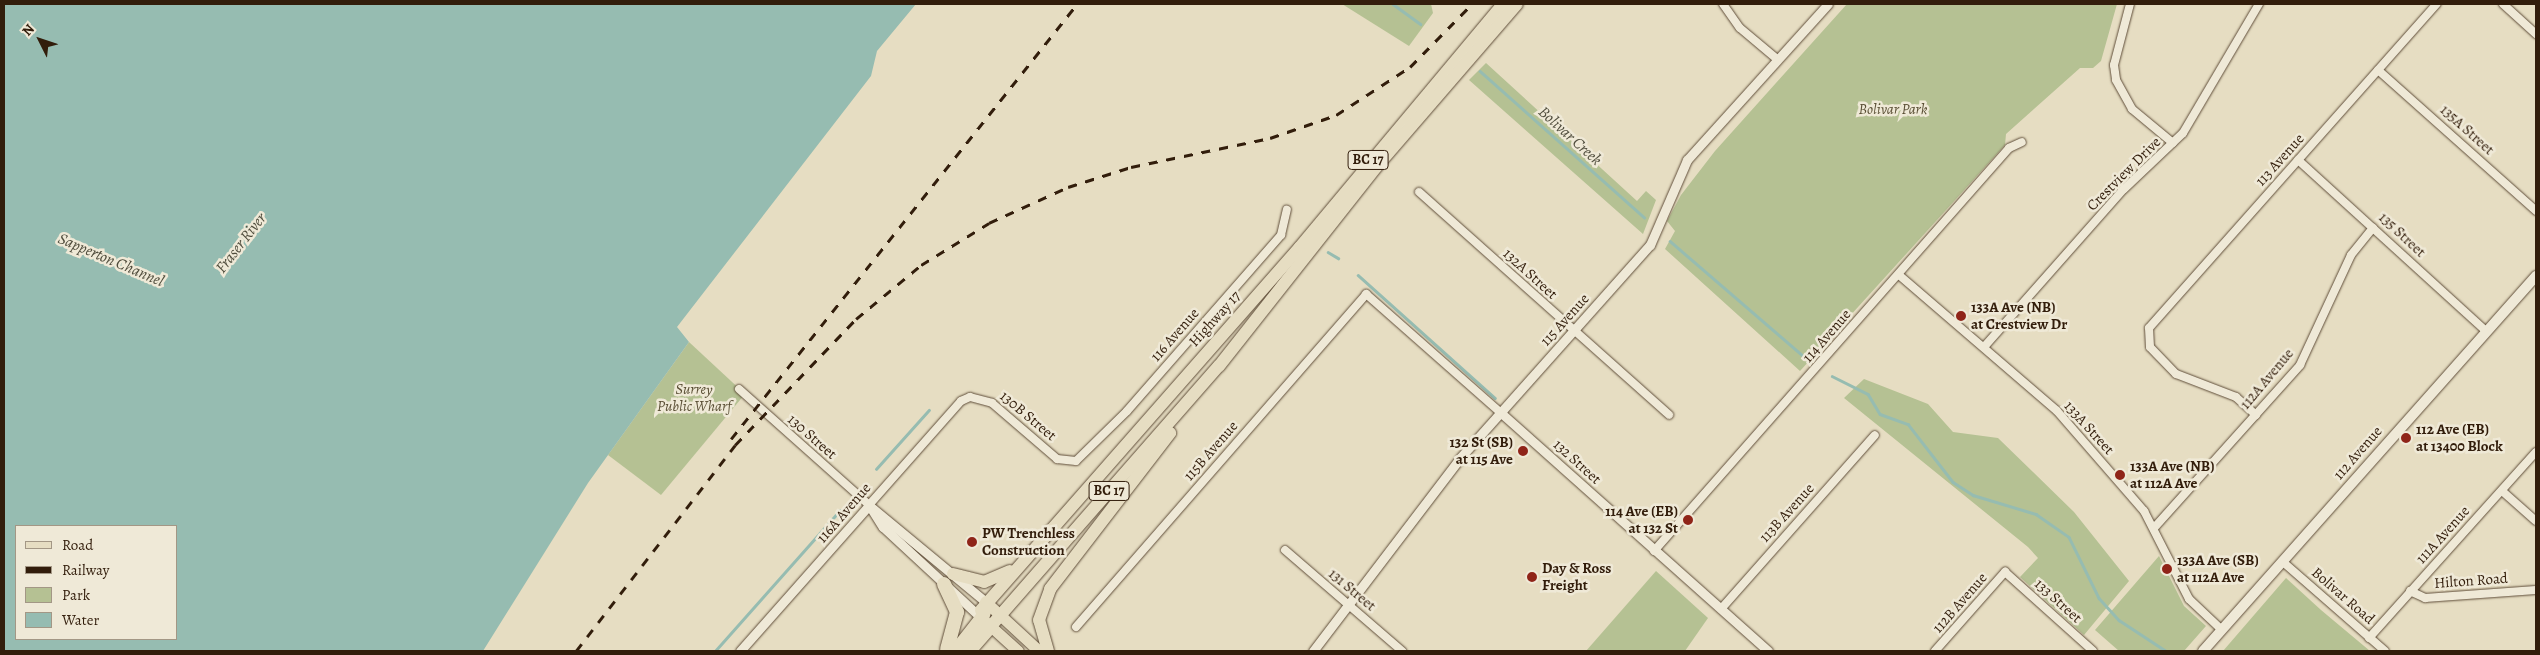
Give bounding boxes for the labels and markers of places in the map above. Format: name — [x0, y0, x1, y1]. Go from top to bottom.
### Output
place label: 133A Ave (NB) at Crestview Dr — [1971, 298, 2067, 333]
marker: 133A Ave (NB) at Crestview Dr — [1955, 310, 1967, 322]
place label: 112 Ave (EB) at 13400 Block — [2416, 420, 2503, 455]
marker: 112 Ave (EB) at 13400 Block — [2400, 432, 2412, 444]
place label: 132 St (SB) at 115 Ave — [1449, 433, 1513, 468]
marker: 132 St (SB) at 115 Ave — [1517, 445, 1529, 457]
place label: 133A Ave (NB) at 112A Ave — [2130, 457, 2215, 492]
marker: 133A Ave (NB) at 112A Ave — [2114, 469, 2126, 481]
place label: 114 Ave (EB) at 132 St — [1605, 502, 1678, 537]
marker: 114 Ave (EB) at 132 St — [1682, 514, 1694, 526]
place label: PW Trenchless Construction — [982, 524, 1075, 559]
marker: PW Trenchless Construction — [966, 536, 978, 548]
place label: 133A Ave (SB) at 112A Ave — [2177, 551, 2259, 586]
place label: Day & Ross Freight — [1542, 559, 1611, 594]
marker: 133A Ave (SB) at 112A Ave — [2161, 563, 2173, 575]
marker: Day & Ross Freight — [1526, 571, 1538, 583]

